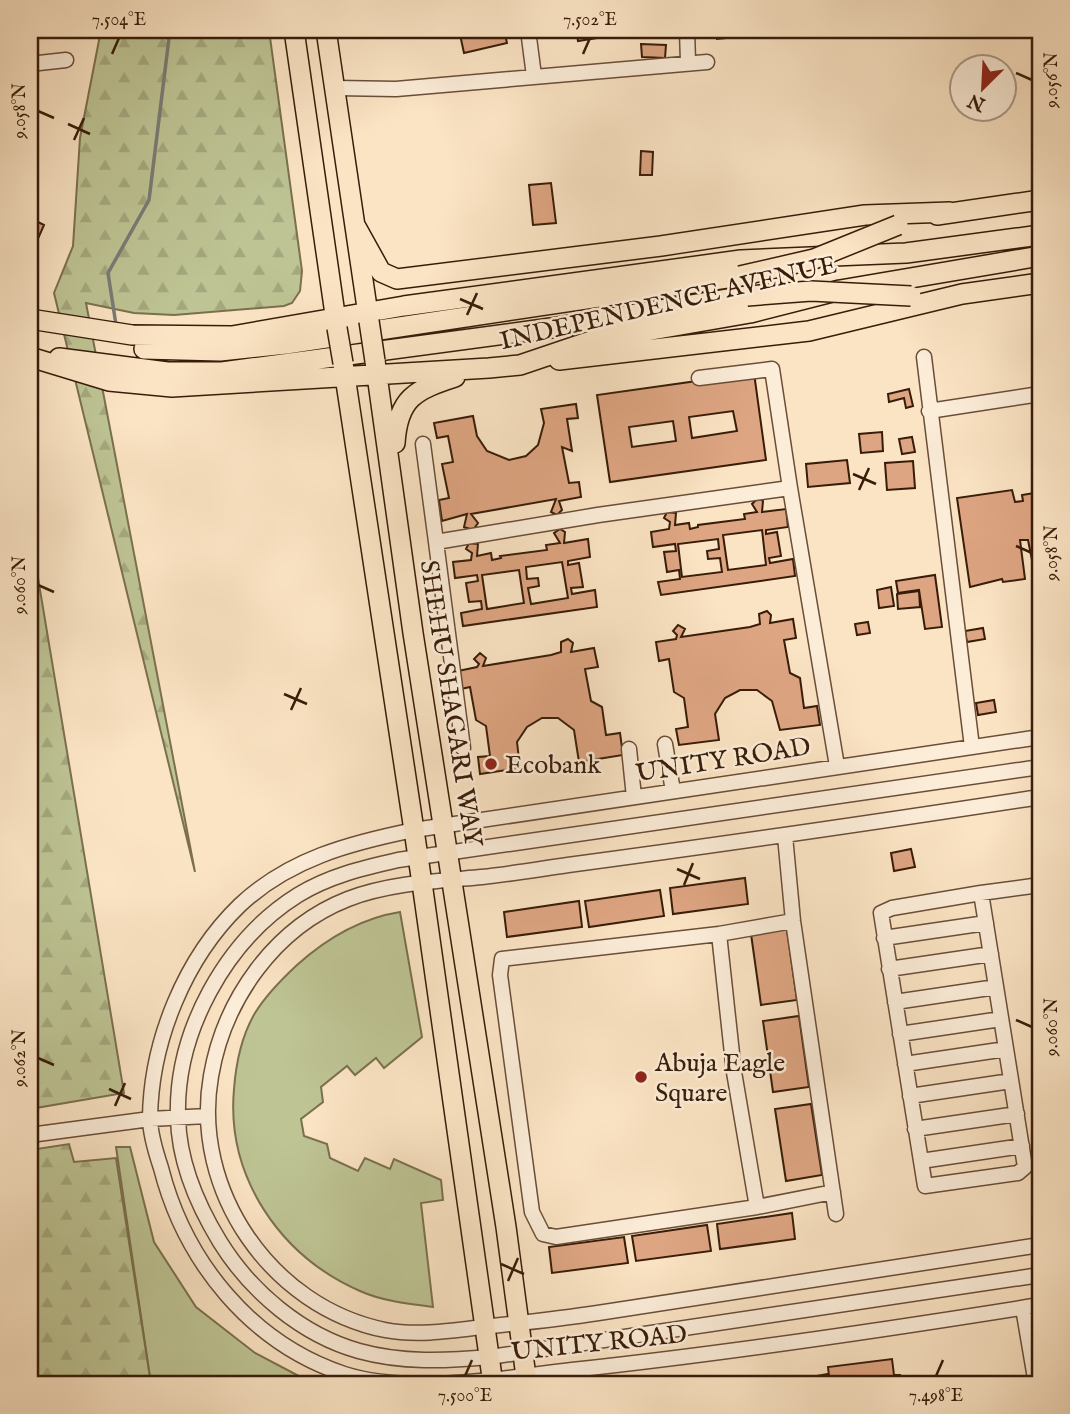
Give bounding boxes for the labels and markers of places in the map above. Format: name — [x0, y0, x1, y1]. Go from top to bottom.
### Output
place label: Ecobank — [505, 749, 602, 782]
marker: Ecobank — [483, 756, 499, 772]
place label: Abuja Eagle Square — [654, 1047, 785, 1110]
marker: Abuja Eagle Square — [633, 1069, 649, 1085]

